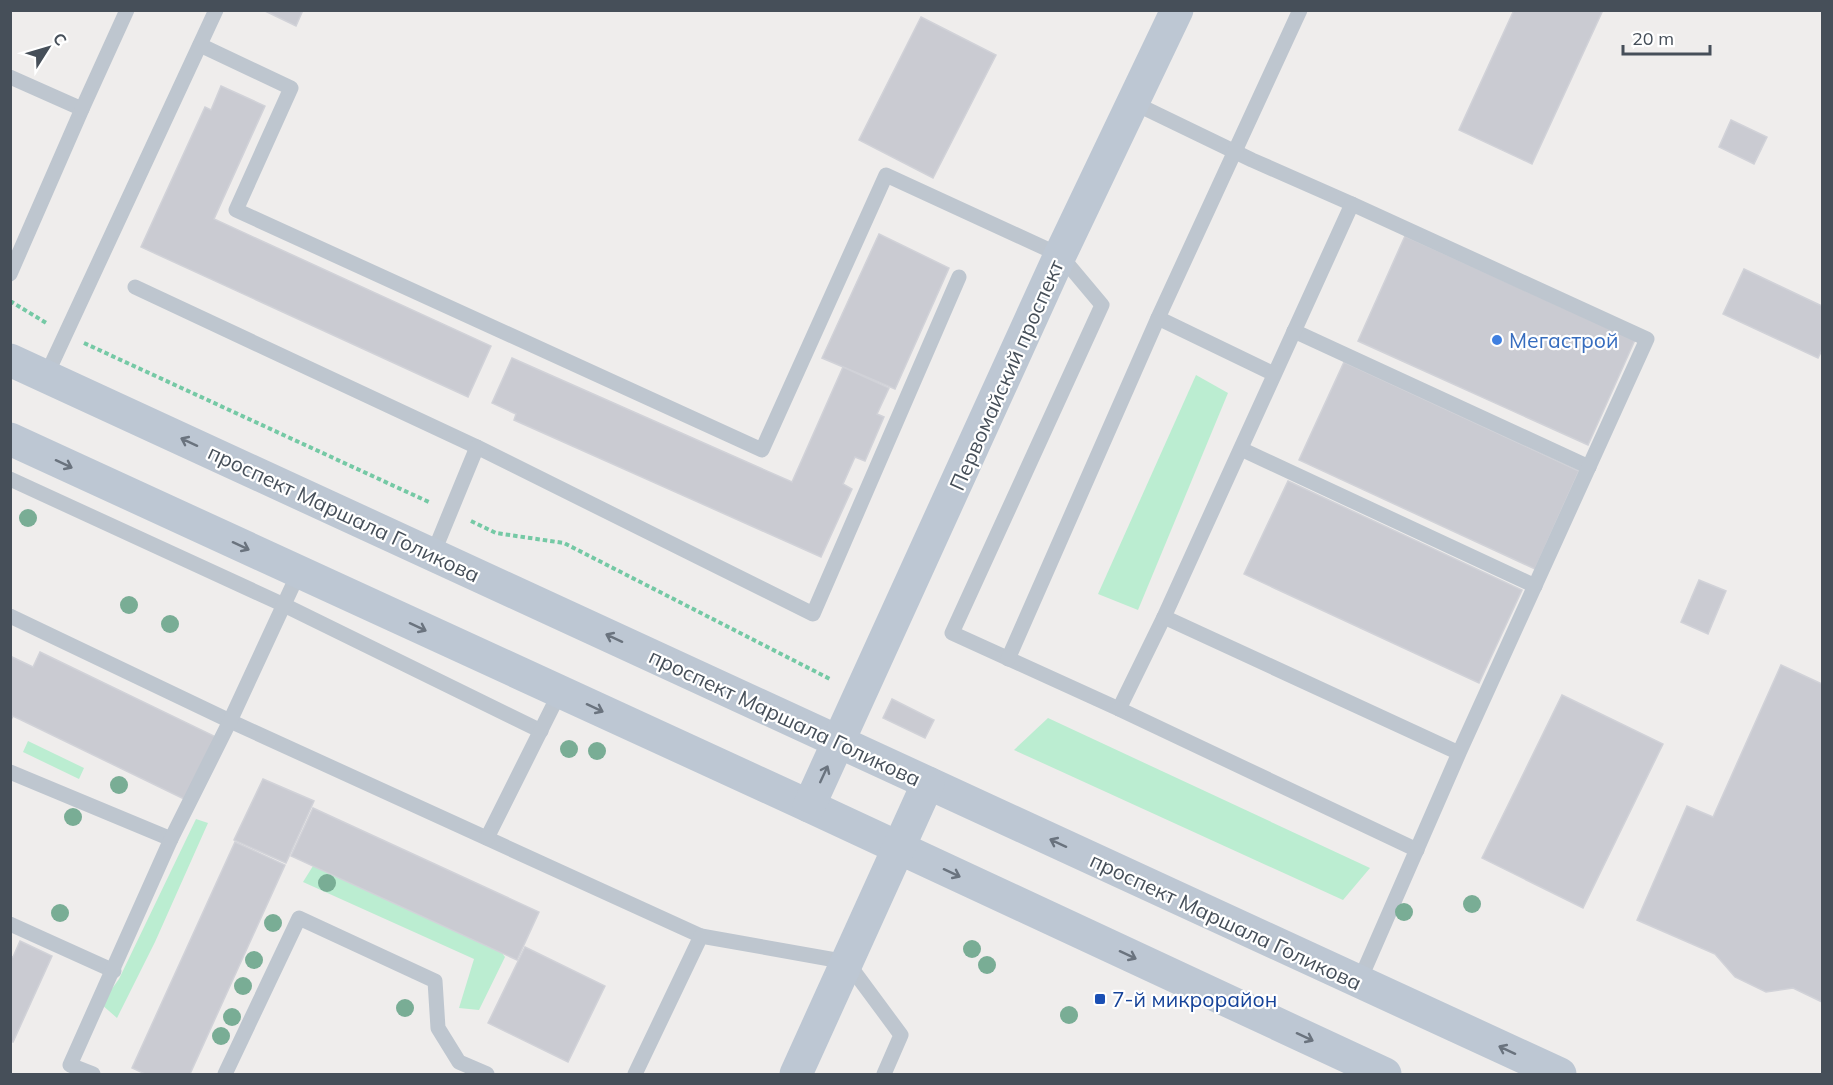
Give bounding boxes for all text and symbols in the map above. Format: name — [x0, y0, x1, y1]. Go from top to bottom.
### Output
north arrow — [18, 18, 78, 78]
scale bar — [1623, 18, 1710, 56]
text: 20 m — [1632, 27, 1674, 50]
text: С — [49, 29, 71, 49]
street label: Первомайский проспект — [943, 255, 1069, 494]
place label: Мегастрой — [1509, 327, 1618, 353]
marker: Мегастрой — [1490, 333, 1504, 347]
one-way arrow — [181, 436, 199, 447]
street label: проспект Маршала Голикова — [204, 439, 484, 587]
one-way arrow — [54, 459, 72, 470]
one-way arrow — [231, 540, 249, 552]
one-way arrow — [408, 622, 426, 633]
one-way arrow — [606, 632, 624, 644]
street label: проспект Маршала Голикова — [645, 643, 925, 791]
one-way arrow — [586, 703, 604, 715]
one-way arrow — [818, 766, 830, 784]
one-way arrow — [1050, 837, 1068, 849]
street label: проспект Маршала Голикова — [1086, 847, 1366, 995]
one-way arrow — [942, 868, 960, 880]
one-way arrow — [1119, 950, 1137, 962]
place label: 7-й микрорайон — [1112, 986, 1277, 1012]
marker: 7-й микрорайон — [1093, 992, 1107, 1006]
one-way arrow — [1296, 1032, 1314, 1044]
one-way arrow — [1498, 1044, 1516, 1055]

